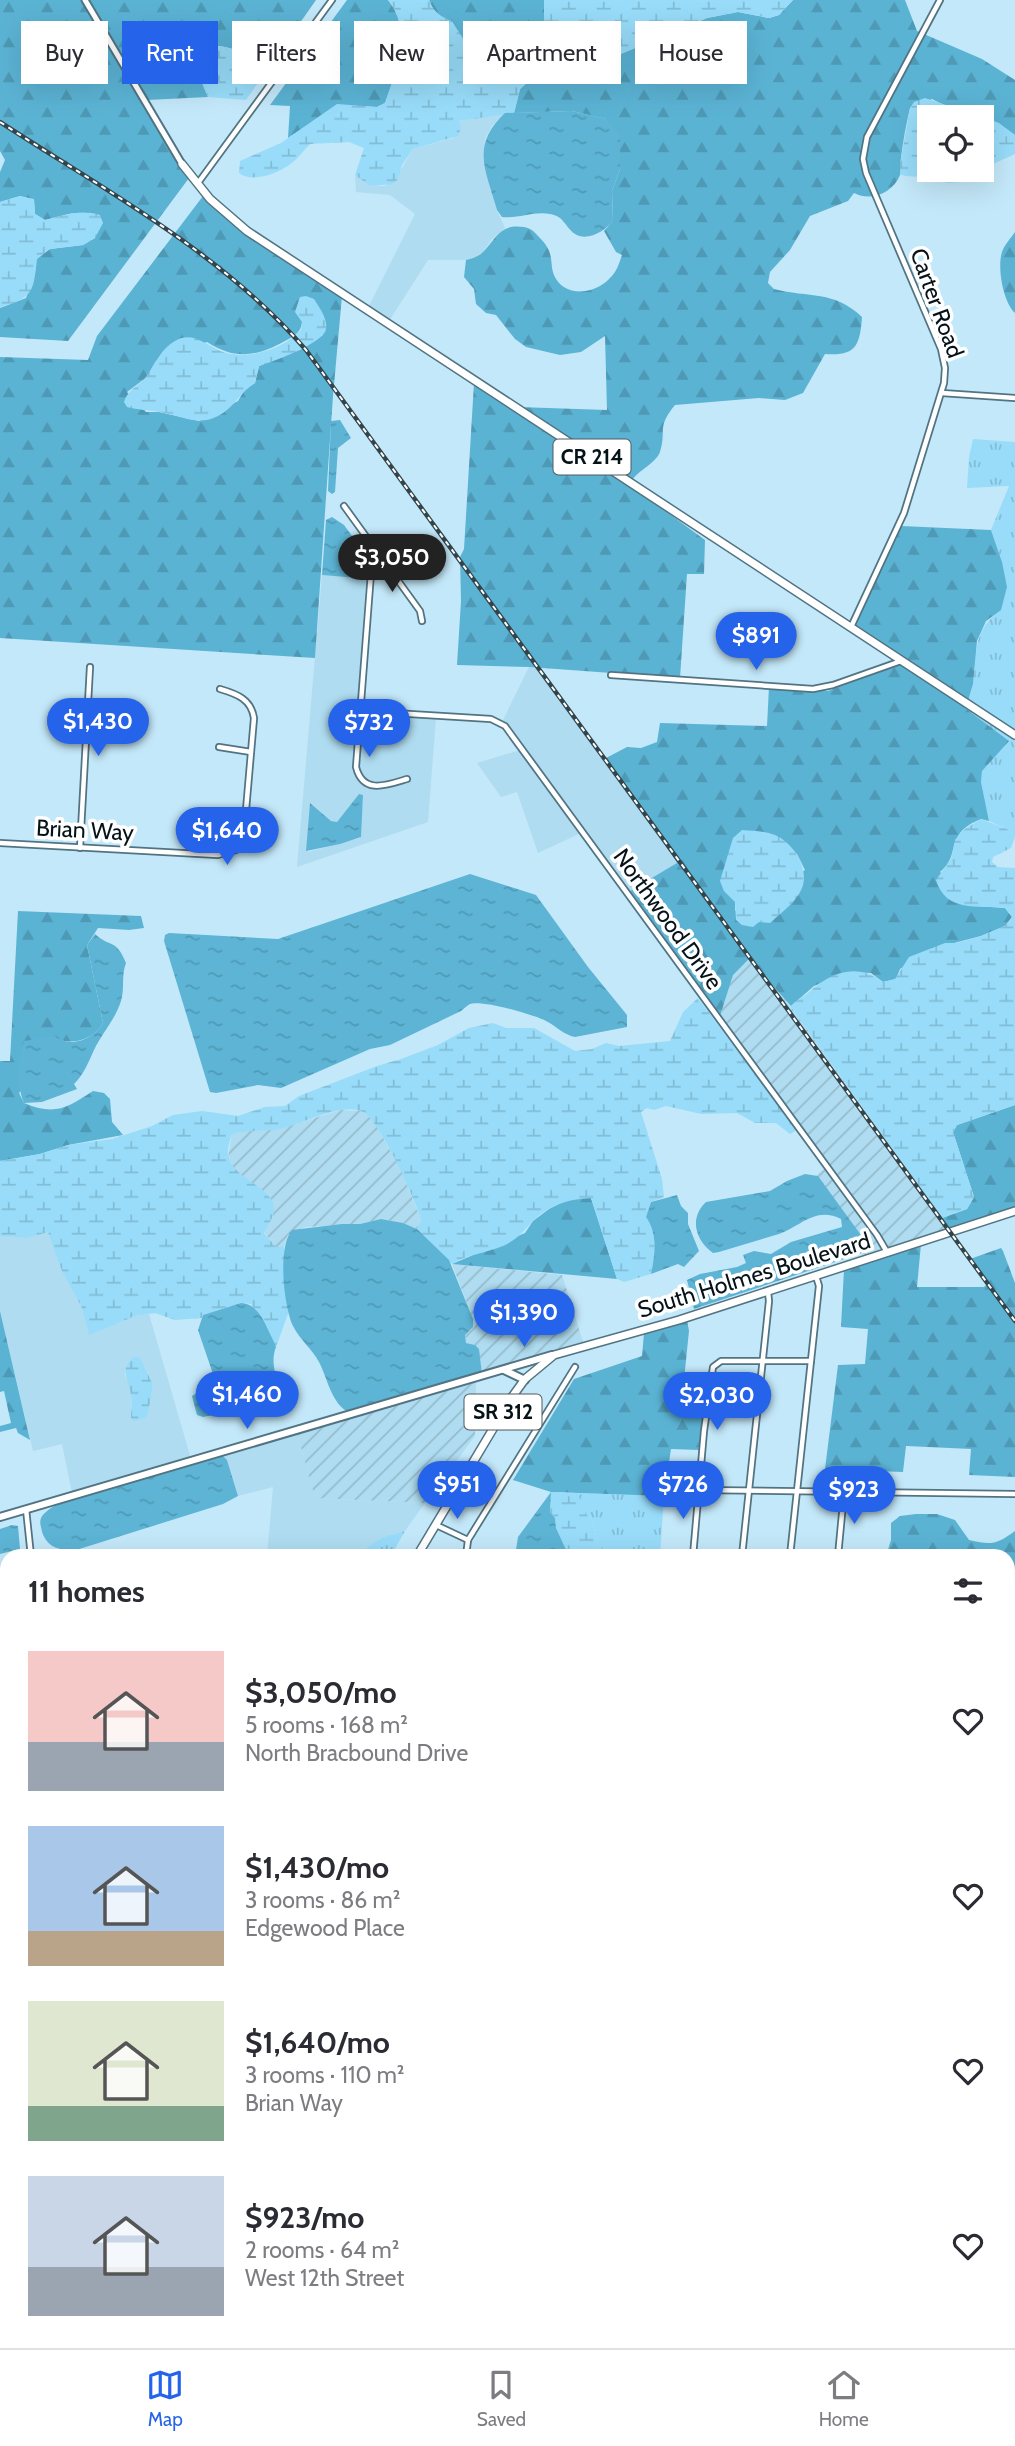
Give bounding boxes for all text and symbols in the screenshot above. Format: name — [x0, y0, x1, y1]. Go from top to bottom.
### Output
chip: Buy — [21, 21, 108, 84]
chip: Rent — [122, 21, 218, 84]
chip: Filters — [232, 21, 340, 84]
chip: New — [354, 21, 449, 84]
chip: Apartment — [463, 21, 621, 84]
chip: House — [635, 21, 747, 84]
map controls — [917, 105, 994, 182]
button: locate — [917, 105, 994, 182]
street label: Carter Road — [904, 245, 970, 361]
road number: CR 214 — [554, 440, 630, 475]
pin: $3,050 — [335, 534, 449, 594]
text: $3,050 — [354, 543, 430, 571]
pin: $891 — [715, 612, 797, 672]
text: $891 — [732, 621, 780, 649]
pin: $1,430 — [41, 698, 155, 758]
pin: $732 — [328, 700, 410, 759]
text: $1,430 — [63, 707, 133, 735]
text: $732 — [344, 708, 394, 736]
pin: $1,640 — [170, 808, 284, 867]
street label: Brian Way — [35, 813, 135, 847]
text: $1,640 — [192, 816, 262, 844]
street label: Northwood Drive — [608, 843, 729, 995]
street label: South Holmes Boulevard — [634, 1226, 874, 1324]
pin: $1,390 — [467, 1290, 581, 1349]
text: $1,390 — [490, 1298, 558, 1326]
pin: $1,460 — [190, 1372, 304, 1431]
pin: $2,030 — [660, 1372, 774, 1432]
text: $1,460 — [212, 1380, 282, 1408]
text: $2,030 — [679, 1381, 755, 1409]
road number: SR 312 — [464, 1394, 542, 1430]
pin: $951 — [416, 1462, 498, 1521]
pin: $726 — [642, 1462, 724, 1521]
pin: $923 — [813, 1466, 895, 1526]
text: $951 — [433, 1470, 481, 1498]
text: $726 — [658, 1470, 708, 1498]
text: $923 — [829, 1475, 879, 1503]
icon: filters — [949, 1572, 987, 1610]
text: 11 homes — [28, 1573, 145, 1610]
text: $3,050/mo — [245, 1674, 397, 1711]
icon: home — [84, 1679, 168, 1763]
icon: heart — [949, 1702, 987, 1740]
text: 5 rooms · 168 m² — [245, 1711, 408, 1739]
text: North Bracbound Drive — [245, 1739, 468, 1767]
text: $1,430/mo — [245, 1849, 389, 1886]
icon: home — [84, 1854, 168, 1938]
icon: heart — [949, 1877, 987, 1915]
text: 3 rooms · 86 m² — [245, 1886, 400, 1914]
text: Edgewood Place — [245, 1914, 405, 1942]
text: $1,640/mo — [245, 2024, 390, 2061]
icon: home — [84, 2029, 168, 2113]
icon: heart — [949, 2052, 987, 2090]
text: 3 rooms · 110 m² — [245, 2061, 404, 2089]
text: Brian Way — [245, 2089, 343, 2117]
text: $923/mo — [245, 2199, 364, 2236]
icon: home — [84, 2204, 168, 2288]
icon: heart — [949, 2227, 987, 2265]
text: 2 rooms · 64 m² — [245, 2236, 399, 2264]
text: West 12th Street — [245, 2264, 404, 2292]
tab: Map — [146, 2366, 184, 2431]
tab: Saved — [477, 2366, 526, 2431]
tab: Home — [819, 2366, 869, 2431]

